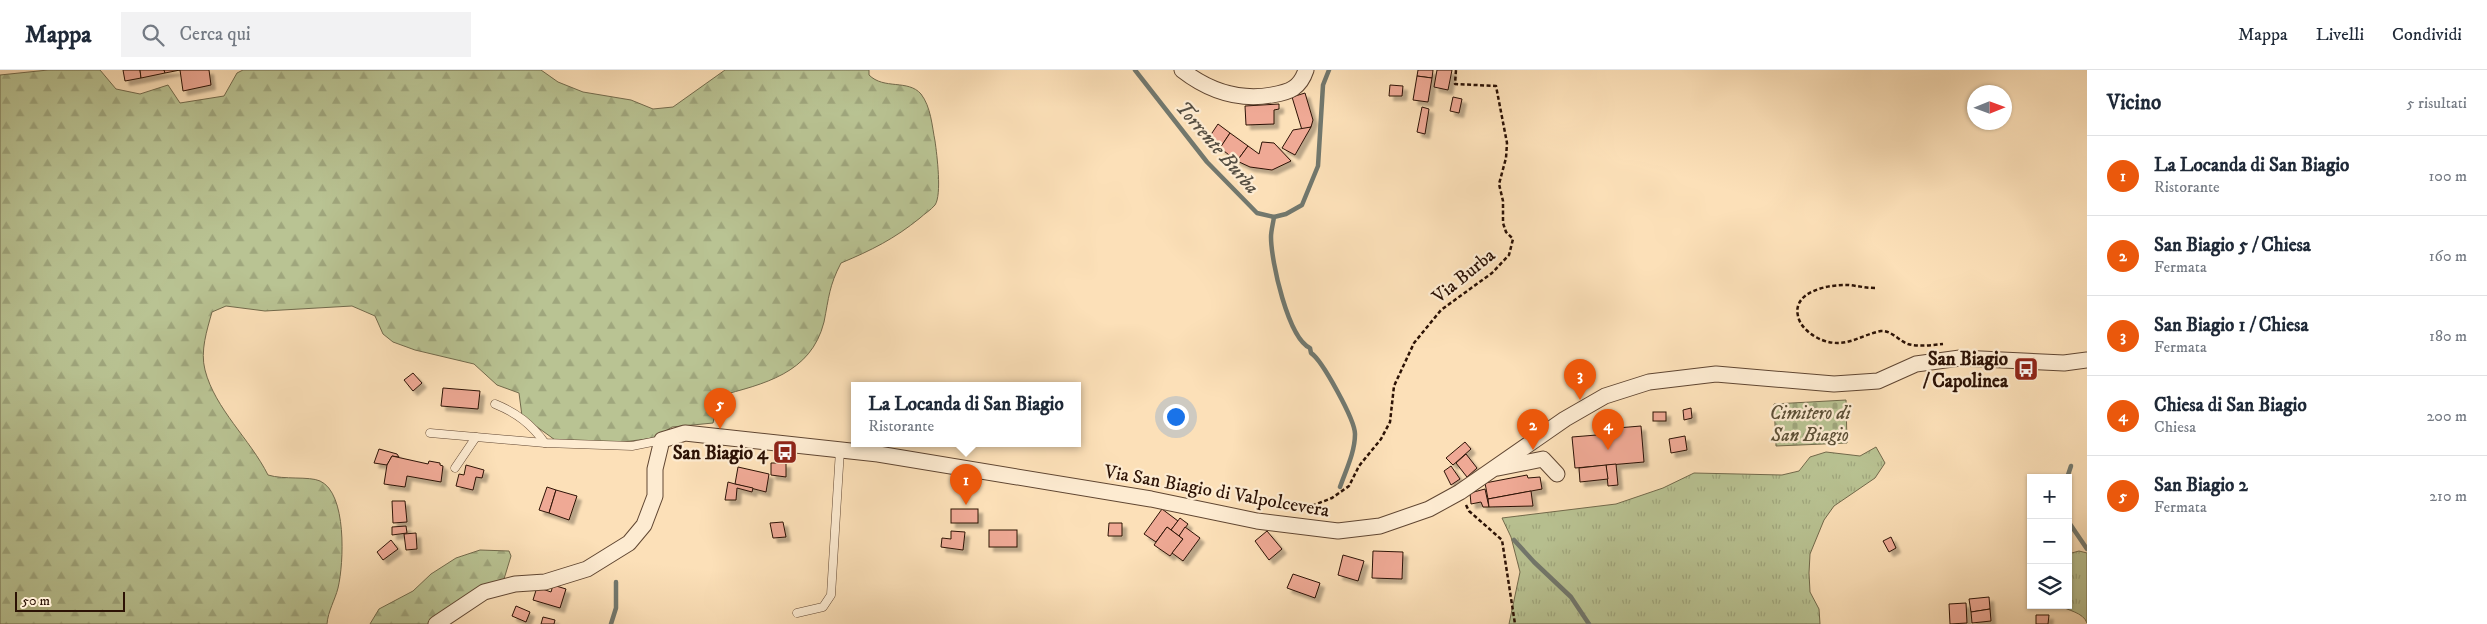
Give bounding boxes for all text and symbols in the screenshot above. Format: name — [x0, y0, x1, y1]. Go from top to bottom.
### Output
search box — [121, 12, 471, 57]
text: Mappa — [25, 20, 91, 50]
icon: search — [139, 21, 167, 49]
text: Cerca qui — [179, 23, 251, 46]
text: Mappa — [2238, 24, 2288, 46]
text: Livelli — [2316, 24, 2364, 46]
text: Condividi — [2392, 24, 2462, 46]
north arrow — [1967, 85, 2012, 130]
text: Vicino — [2107, 90, 2161, 116]
text: 5 risultati — [2407, 93, 2467, 113]
water label: Torrente Burba — [1170, 96, 1264, 200]
text: La Locanda di San Biagio — [2154, 154, 2349, 177]
text: 1 — [2120, 166, 2126, 186]
text: 100 m — [2429, 166, 2467, 186]
text: Ristorante — [2154, 177, 2220, 197]
text: San Biagio 5 / Chiesa — [2154, 234, 2311, 257]
street label: Via Burba — [1427, 244, 1500, 309]
text: 2 — [2119, 246, 2127, 266]
text: 160 m — [2429, 246, 2467, 266]
text: Fermata — [2154, 257, 2207, 277]
text: San Biagio 1 / Chiesa — [2154, 314, 2308, 337]
text: 3 — [2120, 326, 2126, 346]
text: 180 m — [2429, 326, 2467, 346]
text: Fermata — [2154, 337, 2207, 357]
place label: San Biagio / Capolinea — [1922, 348, 2009, 393]
bus stop icon: San Biagio / Capolinea — [2013, 356, 2039, 382]
pin: 3 — [1564, 359, 1596, 400]
popup — [851, 382, 1081, 447]
pin: 5 — [704, 388, 736, 429]
text: La Locanda di San Biagio — [868, 393, 1064, 416]
text: Chiesa di San Biagio — [2154, 394, 2307, 417]
park label: Cimitero di San Biagio — [1769, 402, 1852, 447]
your location — [1163, 404, 1189, 430]
text: 4 — [2118, 406, 2128, 426]
text: 200 m — [2426, 406, 2467, 426]
pin: 2 — [1517, 409, 1549, 450]
pin: 4 — [1592, 409, 1624, 450]
text: Ristorante — [868, 416, 934, 436]
text: Chiesa — [2154, 417, 2196, 437]
bus stop icon: San Biagio 4 — [772, 439, 798, 465]
place label: San Biagio 4 — [673, 442, 769, 465]
street label: Via San Biagio di Valpolcevera — [1101, 460, 1331, 523]
pin: 1 — [950, 464, 982, 505]
map controls — [2027, 474, 2072, 609]
button: + — [2027, 474, 2072, 519]
text: San Biagio 2 — [2154, 474, 2248, 497]
text: 5 — [2119, 486, 2127, 506]
text: 210 m — [2429, 486, 2467, 506]
text: Fermata — [2154, 497, 2207, 517]
button: − — [2027, 519, 2072, 564]
button: layers — [2027, 564, 2072, 609]
scale bar — [15, 589, 125, 612]
text: 50 m — [22, 592, 50, 610]

